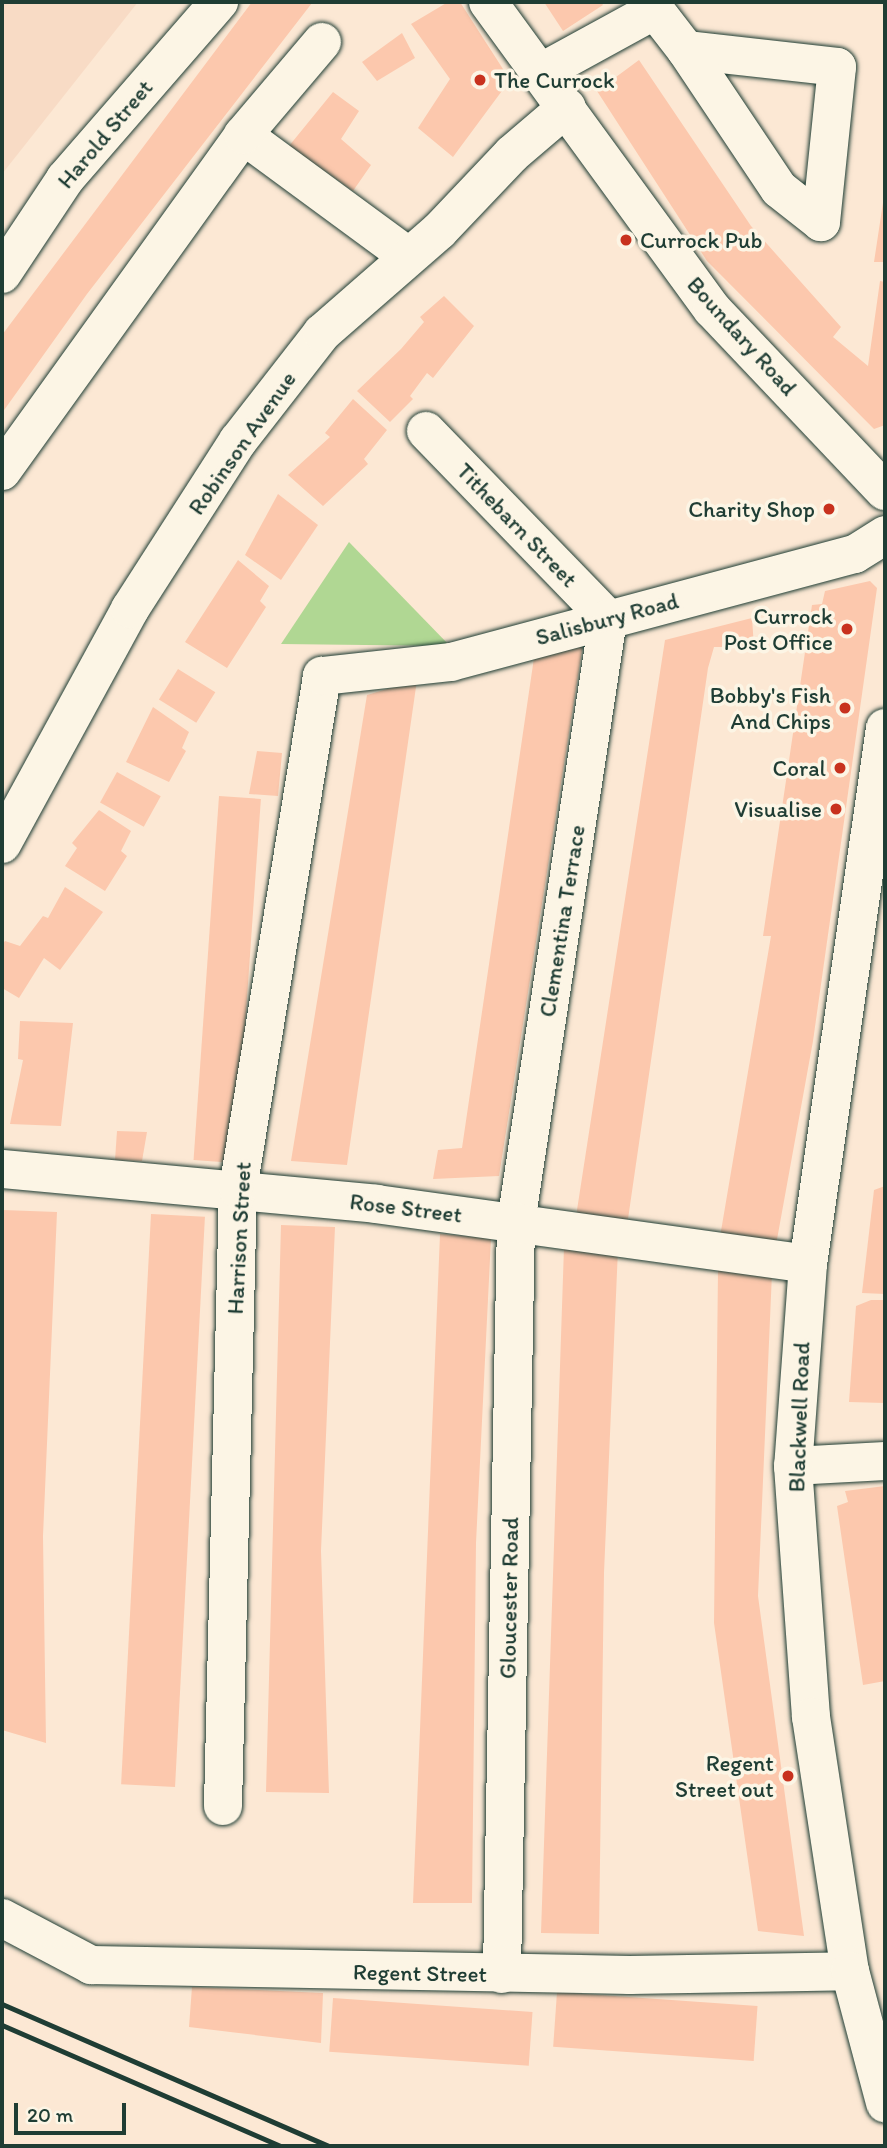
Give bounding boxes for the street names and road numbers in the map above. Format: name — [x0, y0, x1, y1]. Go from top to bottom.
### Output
street label: Harold Street — [51, 74, 159, 194]
street label: Boundary Road — [681, 271, 803, 401]
street label: Robinson Avenue — [183, 366, 301, 520]
street label: Tithebarn Street — [451, 457, 583, 593]
street label: Salisbury Road — [532, 587, 682, 651]
street label: Clementina Terrace — [533, 824, 591, 1018]
street label: Harrison Street — [221, 1161, 257, 1315]
street label: Rose Street — [348, 1187, 464, 1229]
street label: Blackwell Road — [783, 1342, 815, 1492]
street label: Gloucester Road — [494, 1517, 524, 1679]
street label: Regent Street — [353, 1958, 487, 1988]

